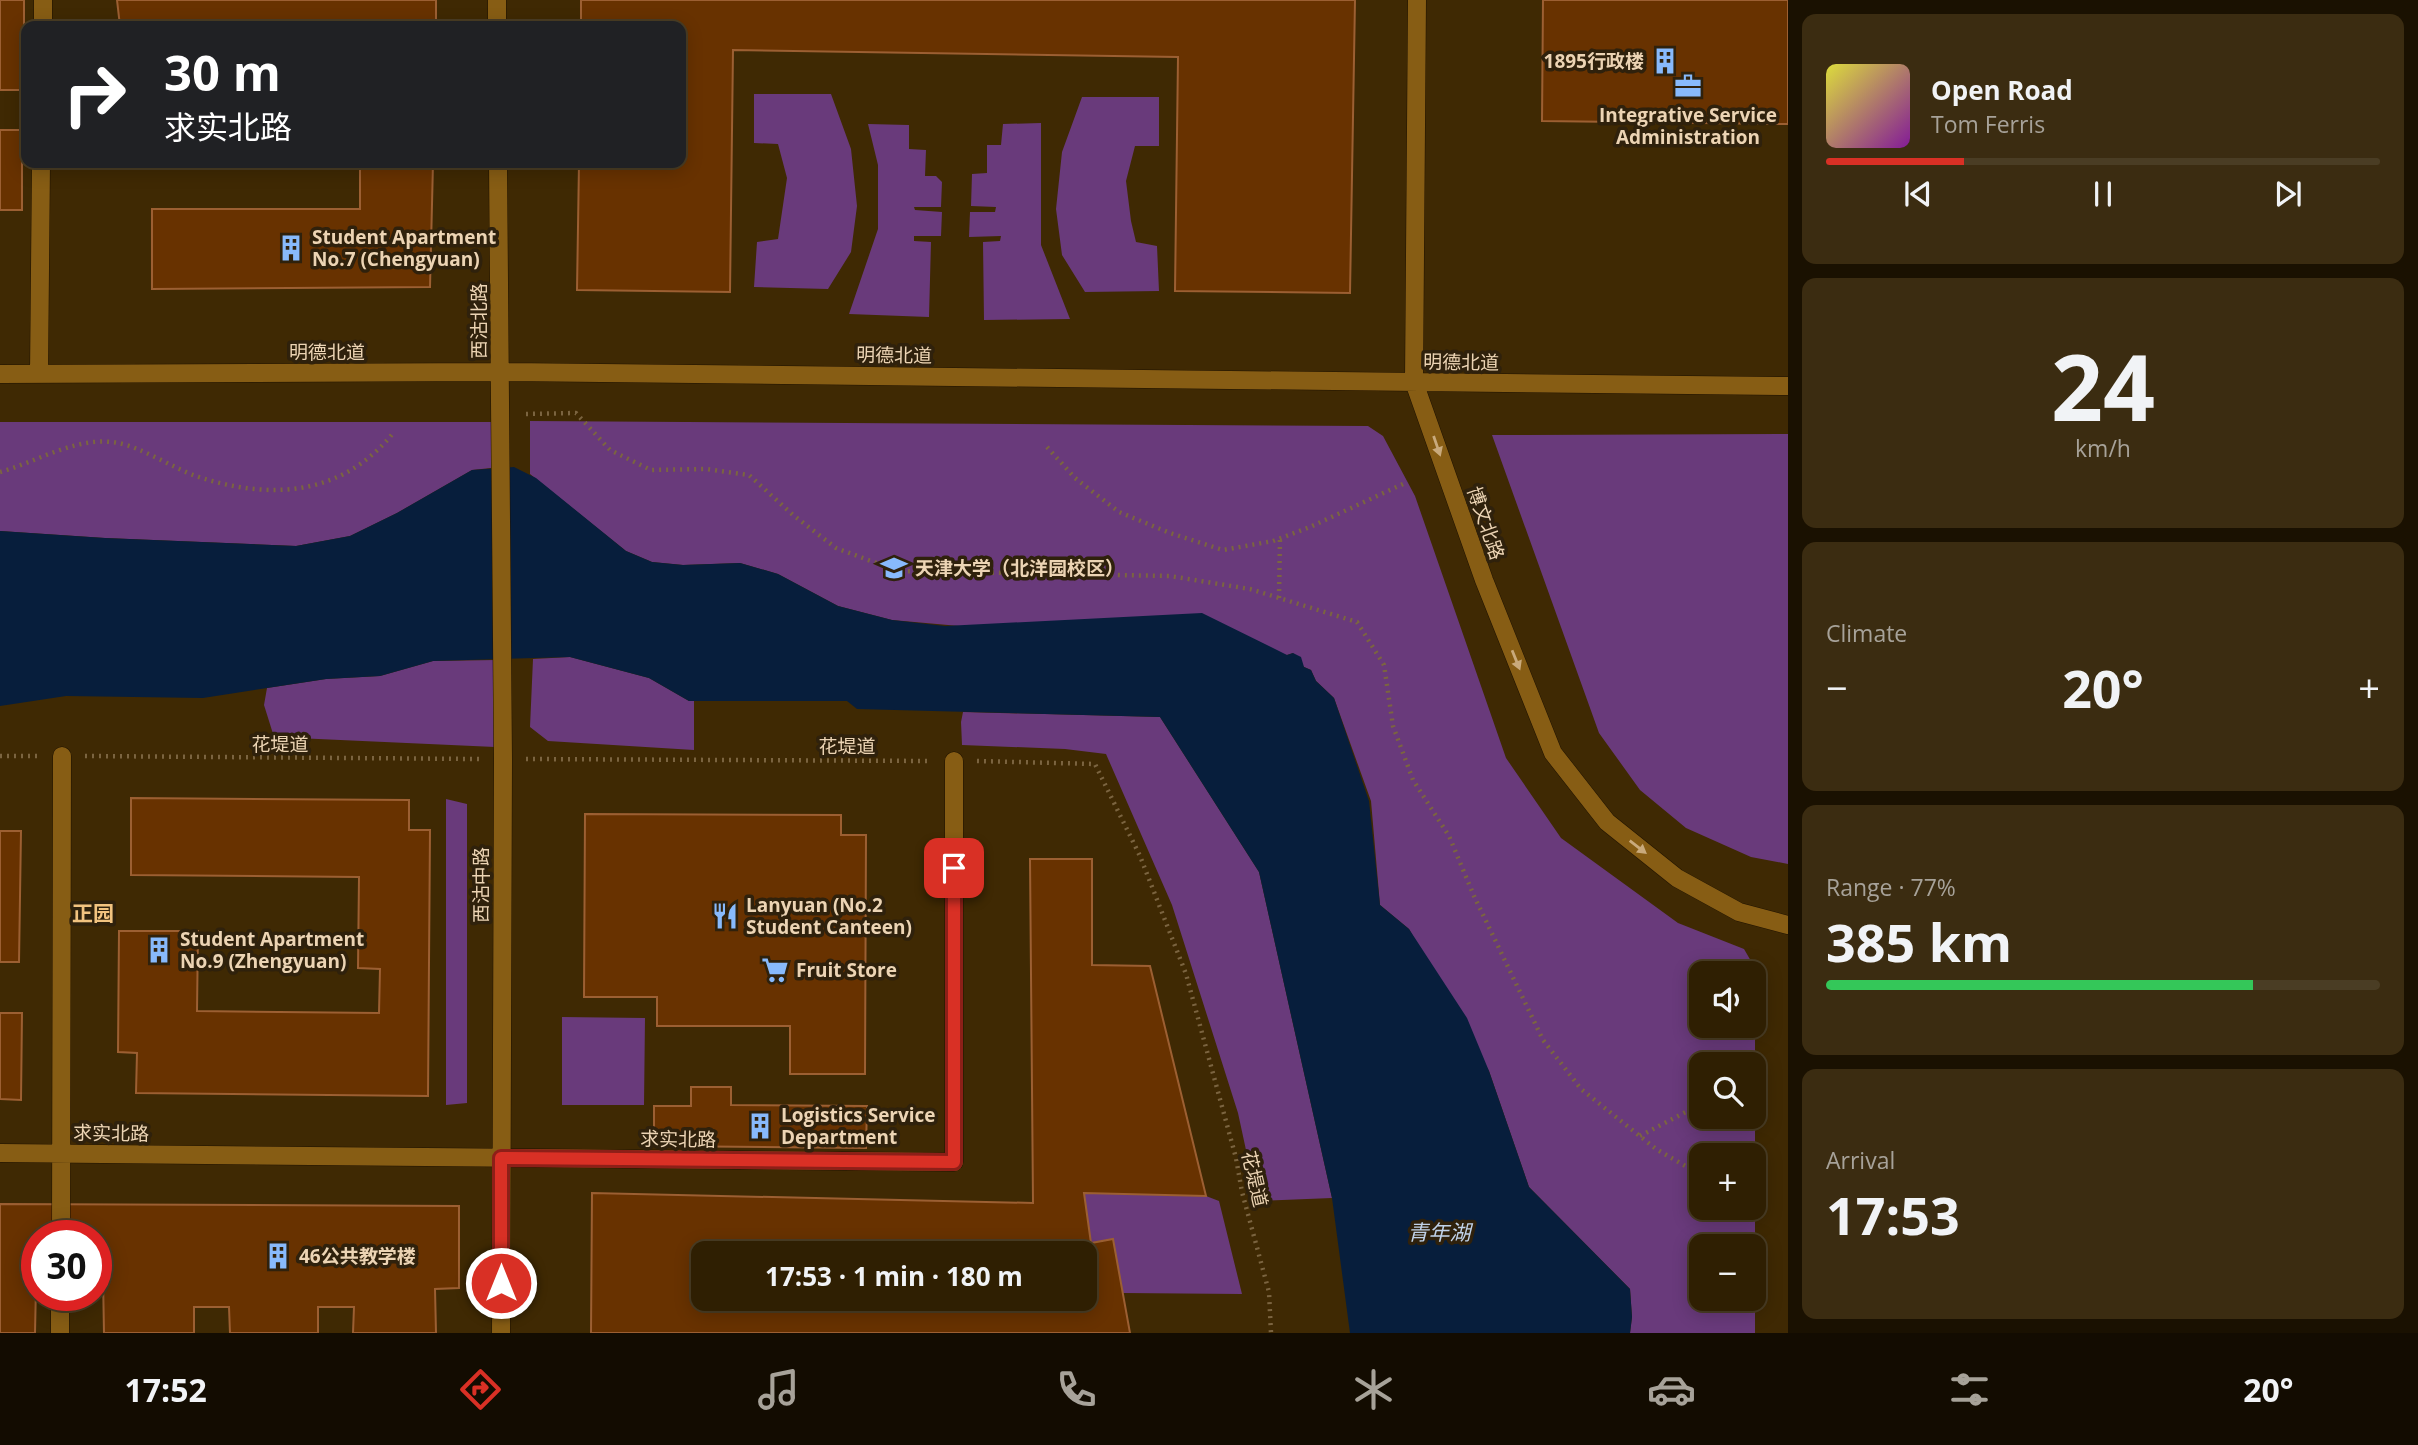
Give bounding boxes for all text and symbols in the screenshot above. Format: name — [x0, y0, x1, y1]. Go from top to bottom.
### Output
text: 30 m — [164, 39, 281, 105]
building icon: 1895行政楼 — [1650, 46, 1680, 76]
place label: 1895行政楼 — [1544, 48, 1644, 74]
icon: right — [49, 49, 140, 140]
office icon: Integrative Service Administration — [1673, 71, 1703, 101]
text: Open Road — [1931, 72, 2073, 108]
place label: Integrative Service Administration — [1599, 102, 1777, 150]
text: 求实北路 — [164, 105, 292, 148]
text: Tom Ferris — [1931, 108, 2045, 140]
icon: previous — [1899, 175, 1937, 213]
icon: pause — [2084, 175, 2122, 213]
icon: next — [2269, 175, 2307, 213]
place label: Student Apartment No.7 (Chengyuan) — [312, 224, 496, 272]
building icon: Student Apartment No.7 (Chengyuan) — [276, 233, 306, 263]
street label: 西沽北路 — [466, 283, 492, 359]
text: 24 — [2051, 324, 2155, 448]
street label: 明德北道 — [289, 339, 365, 365]
street label: 明德北道 — [856, 341, 932, 369]
street label: 明德北道 — [1423, 348, 1499, 376]
text: km/h — [2075, 432, 2131, 464]
one-way arrow — [1432, 436, 1443, 457]
street label: 博文北路 — [1461, 483, 1511, 563]
school or university icon: 天津大学（北洋园校区） — [879, 553, 909, 583]
place label: 天津大学（北洋园校区） — [915, 555, 1124, 581]
text: Climate — [1826, 617, 1907, 649]
one-way arrow — [1510, 649, 1521, 670]
text: 20° — [2062, 652, 2144, 723]
text: − — [1826, 661, 1848, 713]
text: + — [2358, 661, 2380, 713]
street label: 花堤道 — [251, 731, 309, 757]
street label: 花堤道 — [818, 733, 876, 759]
pin — [924, 838, 984, 898]
one-way arrow — [1628, 839, 1646, 854]
street label: 西沽中路 — [468, 847, 494, 923]
icon: arrive — [935, 849, 973, 887]
text: Range · 77% — [1826, 871, 1956, 903]
place label: Lanyuan (No.2 Student Canteen) — [746, 892, 912, 940]
district label: 正园 — [72, 899, 114, 927]
restaurant icon: Lanyuan (No.2 Student Canteen) — [710, 901, 740, 931]
text: 385 km — [1826, 906, 2012, 977]
place label: Student Apartment No.9 (Zhengyuan) — [180, 926, 364, 974]
building icon: Student Apartment No.9 (Zhengyuan) — [144, 935, 174, 965]
supermarket icon: Fruit Store — [760, 955, 790, 985]
place label: Fruit Store — [796, 957, 897, 983]
map controls — [1689, 961, 1766, 1311]
button: sound — [1689, 961, 1766, 1038]
button: search — [1689, 1052, 1766, 1129]
place label: Logistics Service Department — [781, 1102, 936, 1150]
building icon: Logistics Service Department — [745, 1111, 775, 1141]
street label: 求实北路 — [73, 1119, 149, 1147]
street label: 求实北路 — [640, 1125, 716, 1153]
button: + — [1689, 1143, 1766, 1220]
text: Arrival — [1826, 1144, 1895, 1176]
street label: 花堤道 — [1236, 1148, 1274, 1210]
text: 17:53 — [1826, 1179, 1960, 1250]
water label: 青年湖 — [1408, 1218, 1473, 1246]
speed limit sign: 30 — [21, 1220, 112, 1311]
button: − — [1689, 1234, 1766, 1311]
building icon: 46公共教学楼 — [263, 1241, 293, 1271]
place label: 46公共教学楼 — [299, 1243, 416, 1269]
position arrow — [464, 1246, 538, 1320]
text: 17:53 · 1 min · 180 m — [765, 1258, 1023, 1294]
icon: directions — [456, 1365, 505, 1414]
icon: music — [754, 1365, 803, 1414]
icon: phone — [1052, 1365, 1101, 1414]
icon: climate — [1349, 1365, 1398, 1414]
icon: car — [1647, 1365, 1696, 1414]
icon: filters — [1945, 1365, 1994, 1414]
text: 17:52 — [124, 1368, 207, 1411]
text: 20° — [2243, 1368, 2294, 1411]

